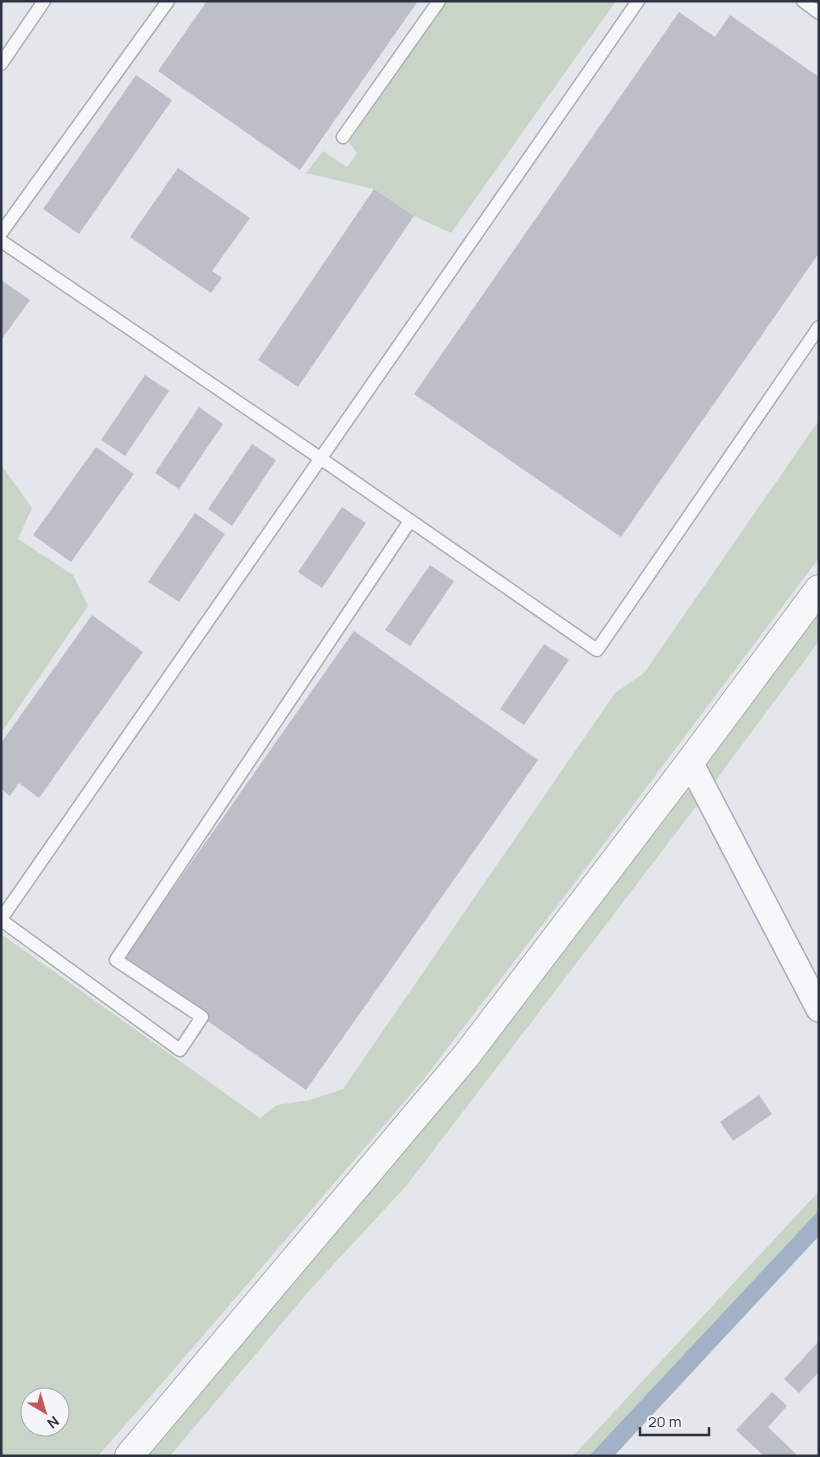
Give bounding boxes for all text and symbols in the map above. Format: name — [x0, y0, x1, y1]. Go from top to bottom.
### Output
north arrow — [20, 1387, 70, 1437]
scale bar — [640, 1404, 709, 1436]
text: 20 m — [648, 1411, 681, 1432]
text: N — [43, 1412, 63, 1433]

